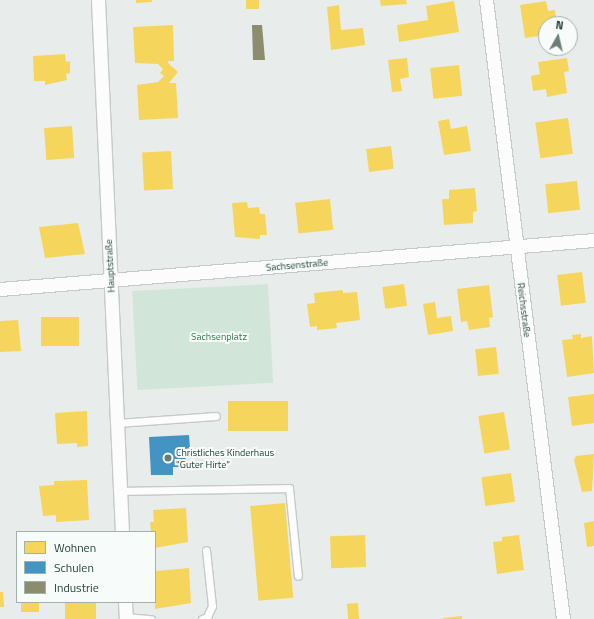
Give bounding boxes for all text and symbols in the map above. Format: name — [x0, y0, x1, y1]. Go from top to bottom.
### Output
north arrow — [538, 16, 578, 56]
text: N — [555, 17, 564, 34]
street label: Hauptstraße — [103, 239, 117, 293]
street label: Sachsenstraße — [265, 256, 329, 274]
street label: Reichsstraße — [515, 282, 533, 338]
park label: Sachsenplatz — [191, 331, 247, 343]
place label: Christliches Kinderhaus "Guter Hirte" — [176, 446, 274, 470]
marker: Christliches Kinderhaus "Guter Hirte" — [163, 453, 173, 463]
legend — [16, 531, 156, 603]
text: Wohnen — [54, 538, 96, 557]
text: Schulen — [54, 558, 94, 577]
text: Industrie — [54, 578, 99, 597]

